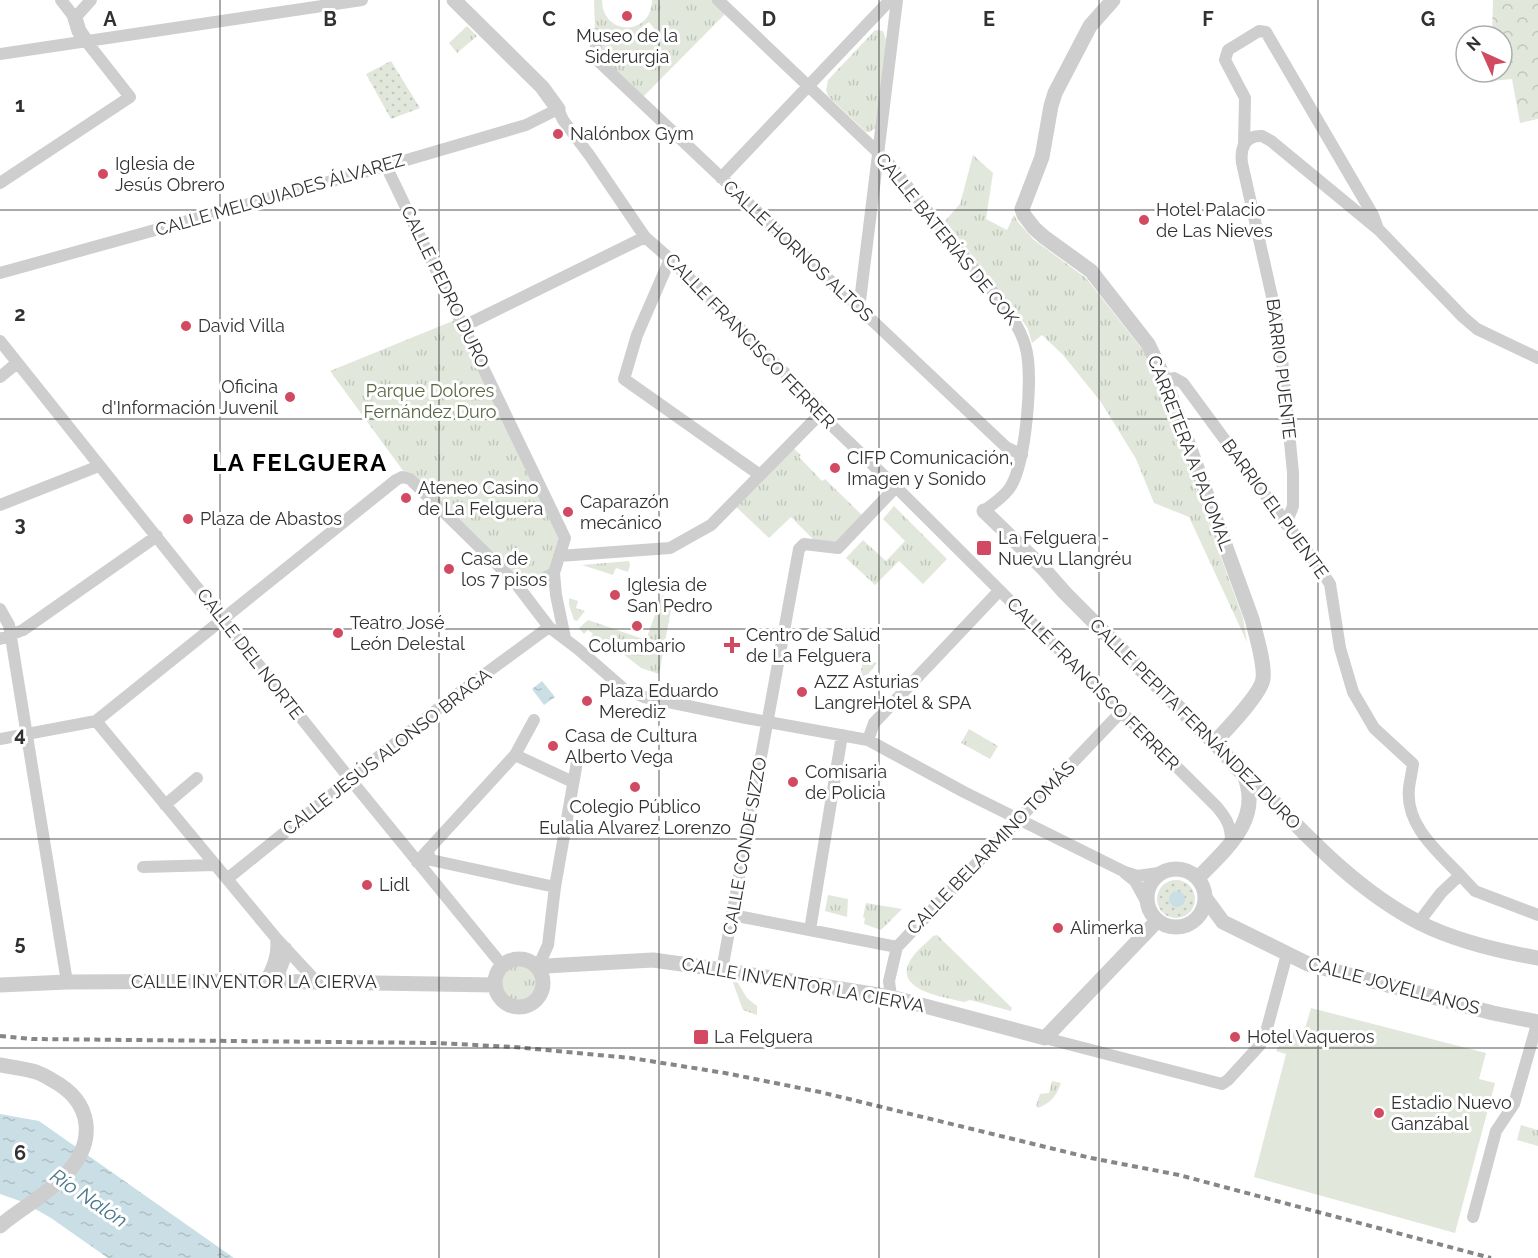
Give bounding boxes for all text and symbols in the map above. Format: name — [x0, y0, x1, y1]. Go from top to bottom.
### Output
text: A — [103, 7, 117, 31]
text: B — [323, 7, 337, 31]
text: C — [542, 7, 556, 31]
text: D — [762, 7, 776, 31]
text: E — [983, 7, 995, 31]
text: F — [1202, 7, 1214, 31]
text: G — [1421, 7, 1435, 31]
marker: Museo de la Siderurgia — [620, 9, 634, 23]
north arrow — [1454, 24, 1514, 84]
place label: Museo de la Siderurgia — [576, 25, 678, 67]
text: N — [1463, 33, 1485, 55]
text: 1 — [15, 93, 25, 117]
place label: Nalónbox Gym — [570, 123, 694, 144]
marker: Nalónbox Gym — [551, 127, 565, 141]
street label: CALLE MELQUIADES ÁLVAREZ — [153, 148, 407, 240]
street label: CALLE BATERÍAS DE COK — [872, 148, 1024, 329]
place label: Iglesia de Jesús Obrero — [115, 153, 225, 195]
marker: Iglesia de Jesús Obrero — [96, 167, 110, 181]
street label: CALLE HORNOS ALTOS — [719, 176, 878, 326]
place label: Hotel Palacio de Las Nieves — [1156, 199, 1273, 241]
street label: CALLE PEDRO DURO — [397, 202, 494, 371]
marker: Hotel Palacio de Las Nieves — [1137, 213, 1151, 227]
street label: CALLE FRANCISCO FERRER — [661, 249, 840, 433]
street label: BARRIO PUENTE — [1262, 297, 1301, 440]
text: 2 — [14, 302, 26, 326]
place label: David Villa — [198, 315, 285, 336]
marker: David Villa — [179, 319, 193, 333]
street label: CARRETERA A PAJOMAL — [1144, 352, 1238, 554]
place label: Oficina d'Información Juvenil — [102, 376, 278, 418]
park label: Parque Dolores Fernández Duro — [363, 380, 497, 422]
marker: Oficina d'Información Juvenil — [283, 390, 297, 404]
street label: BARRIO EL PUENTE — [1218, 435, 1333, 582]
place label: CIFP Comunicación, Imagen y Sonido — [847, 447, 1013, 489]
district label: LA FELGUERA — [212, 448, 388, 477]
marker: CIFP Comunicación, Imagen y Sonido — [828, 461, 842, 475]
place label: Ateneo Casino de La Felguera — [418, 477, 543, 519]
marker: Ateneo Casino de La Felguera — [399, 491, 413, 505]
place label: Caparazón mecánico — [580, 491, 669, 533]
marker: Caparazón mecánico — [561, 505, 575, 519]
place label: Plaza de Abastos — [200, 508, 342, 529]
text: 3 — [14, 512, 26, 536]
marker: Plaza de Abastos — [181, 512, 195, 526]
place label: La Felguera - Nuevu Llangréu — [998, 527, 1132, 569]
marker: La Felguera - Nuevu Llangréu — [975, 539, 993, 557]
place label: Casa de los 7 pisos — [461, 548, 548, 590]
marker: Casa de los 7 pisos — [442, 562, 456, 576]
place label: Iglesia de San Pedro — [627, 574, 713, 616]
street label: CALLE DEL NORTE — [193, 584, 308, 723]
marker: Iglesia de San Pedro — [608, 588, 622, 602]
street label: CALLE FRANCISCO FERRER — [1003, 593, 1184, 774]
place label: Teatro José León Delestal — [350, 612, 465, 654]
street label: CALLE PEPITA FERNÁNDEZ DURO — [1086, 613, 1306, 833]
marker: Columbario — [630, 619, 644, 633]
place label: Centro de Salud de La Felguera — [746, 624, 881, 666]
marker: Teatro José León Delestal — [331, 626, 345, 640]
place label: Columbario — [588, 635, 686, 656]
marker: Centro de Salud de La Felguera — [723, 636, 741, 654]
street label: CALLE JESÚS ALONSO BRAGA — [278, 663, 495, 839]
place label: AZZ Asturias LangreHotel & SPA — [814, 671, 972, 713]
place label: Plaza Eduardo Merediz — [599, 680, 719, 722]
marker: AZZ Asturias LangreHotel & SPA — [795, 685, 809, 699]
marker: Plaza Eduardo Merediz — [580, 694, 594, 708]
text: 4 — [14, 722, 26, 746]
place label: Casa de Cultura Alberto Vega — [565, 725, 697, 767]
marker: Casa de Cultura Alberto Vega — [546, 739, 560, 753]
street label: CALLE CONDE SIZZO — [719, 755, 770, 936]
street label: CALLE BELARMINO TOMÁS — [902, 756, 1079, 939]
place label: Comisaria de Policia — [805, 761, 887, 803]
marker: Comisaria de Policia — [786, 775, 800, 789]
marker: Colegio Público Eulalia Alvarez Lorenzo — [628, 780, 642, 794]
place label: Colegio Público Eulalia Alvarez Lorenzo — [539, 796, 731, 838]
place label: Lidl — [379, 874, 410, 895]
marker: Lidl — [360, 878, 374, 892]
place label: Alimerka — [1070, 917, 1144, 938]
marker: Alimerka — [1051, 921, 1065, 935]
text: 5 — [14, 931, 26, 955]
street label: CALLE JOVELLANOS — [1306, 952, 1482, 1019]
street label: CALLE INVENTOR LA CIERVA — [680, 953, 926, 1016]
street label: CALLE INVENTOR LA CIERVA — [131, 971, 377, 992]
place label: La Felguera — [714, 1026, 813, 1047]
place label: Hotel Vaqueros — [1247, 1026, 1375, 1047]
marker: La Felguera — [692, 1028, 710, 1046]
marker: Hotel Vaqueros — [1228, 1030, 1242, 1044]
place label: Estadio Nuevo Ganzábal — [1391, 1092, 1512, 1134]
marker: Estadio Nuevo Ganzábal — [1372, 1106, 1386, 1120]
text: 6 — [14, 1141, 26, 1165]
water label: Río Nalón — [46, 1164, 132, 1232]

